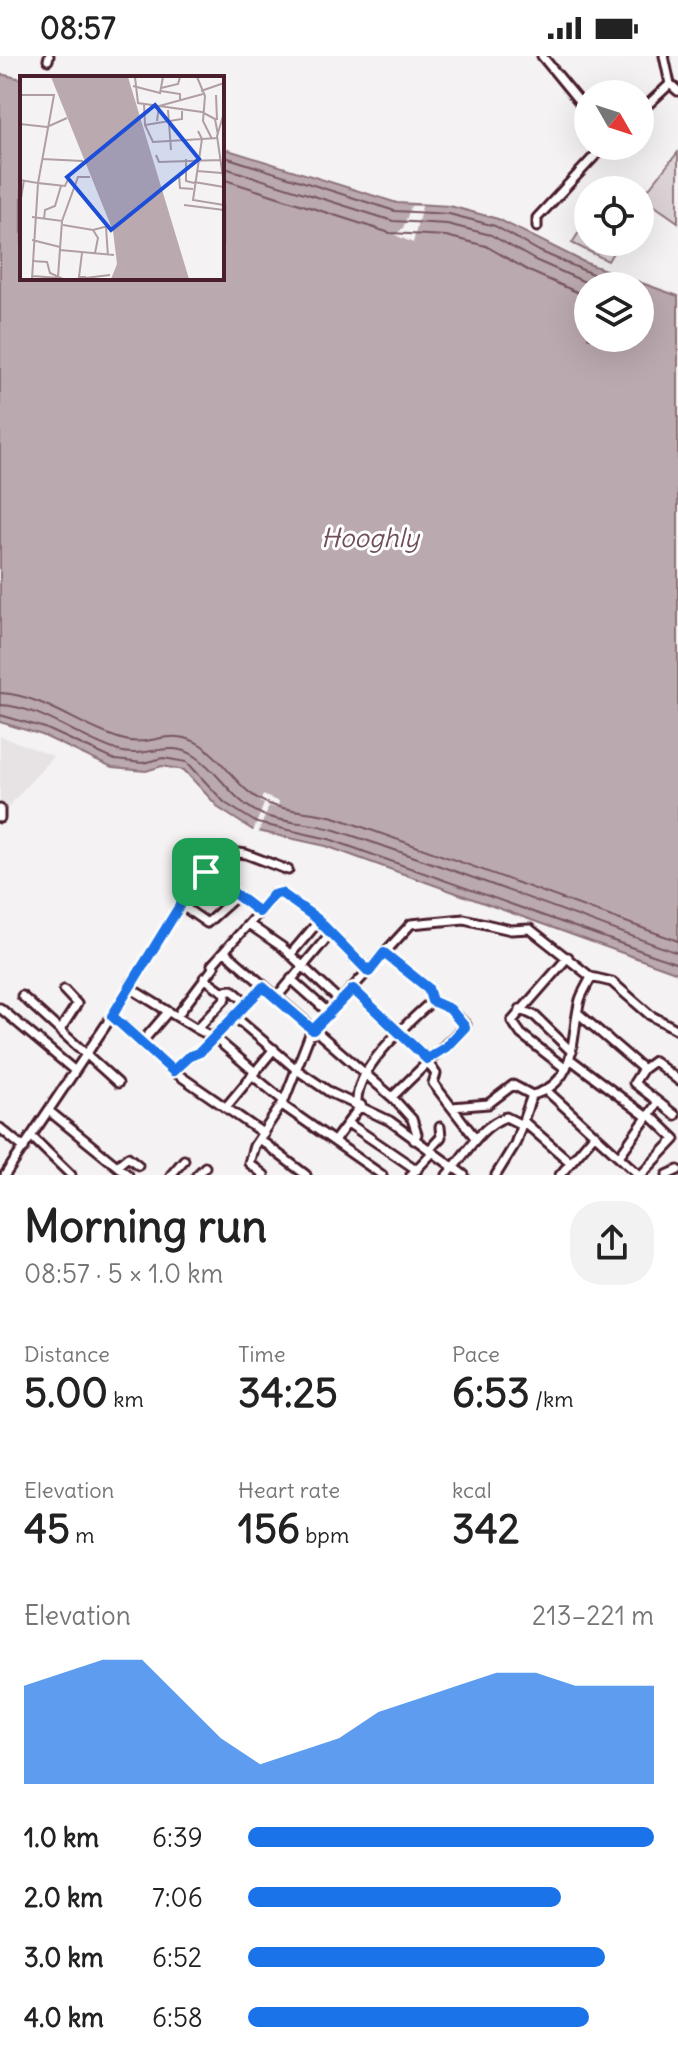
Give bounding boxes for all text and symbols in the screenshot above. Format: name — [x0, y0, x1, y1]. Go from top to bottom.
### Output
text: 08:57 — [40, 9, 116, 47]
inset map — [20, 76, 224, 280]
north arrow — [574, 80, 654, 160]
map controls — [574, 80, 654, 352]
button: locate — [574, 176, 654, 256]
button: layers — [574, 272, 654, 352]
water label: Hooghly — [321, 521, 421, 554]
pin — [172, 838, 240, 906]
icon: arrive — [184, 850, 228, 894]
text: Morning run — [24, 1199, 267, 1254]
button: share — [570, 1201, 654, 1285]
text: 08:57 · 5 × 1.0 km — [24, 1257, 223, 1290]
text: Distance — [24, 1340, 110, 1368]
text: Time — [238, 1340, 286, 1368]
text: Pace — [452, 1340, 500, 1368]
text: 5.00 — [24, 1368, 108, 1418]
text: 34:25 — [238, 1368, 338, 1418]
text: 6:53 — [452, 1368, 530, 1418]
text: km — [108, 1385, 144, 1413]
text: /km — [530, 1385, 574, 1413]
text: Elevation — [24, 1476, 114, 1504]
text: Heart rate — [238, 1476, 340, 1504]
text: kcal — [452, 1476, 492, 1504]
text: 45 — [24, 1504, 70, 1554]
text: 156 — [238, 1504, 300, 1554]
text: 342 — [452, 1504, 520, 1554]
text: m — [70, 1521, 95, 1549]
text: bpm — [300, 1521, 349, 1549]
text: Elevation — [24, 1599, 131, 1632]
text: 213–221 m — [532, 1599, 654, 1632]
text: 1.0 km — [24, 1821, 99, 1854]
text: 6:39 — [152, 1821, 203, 1854]
text: 2.0 km — [24, 1881, 103, 1914]
text: 7:06 — [152, 1881, 203, 1914]
text: 3.0 km — [24, 1941, 104, 1974]
text: 6:52 — [152, 1941, 202, 1974]
text: 4.0 km — [24, 2001, 104, 2034]
text: 6:58 — [152, 2001, 203, 2034]

